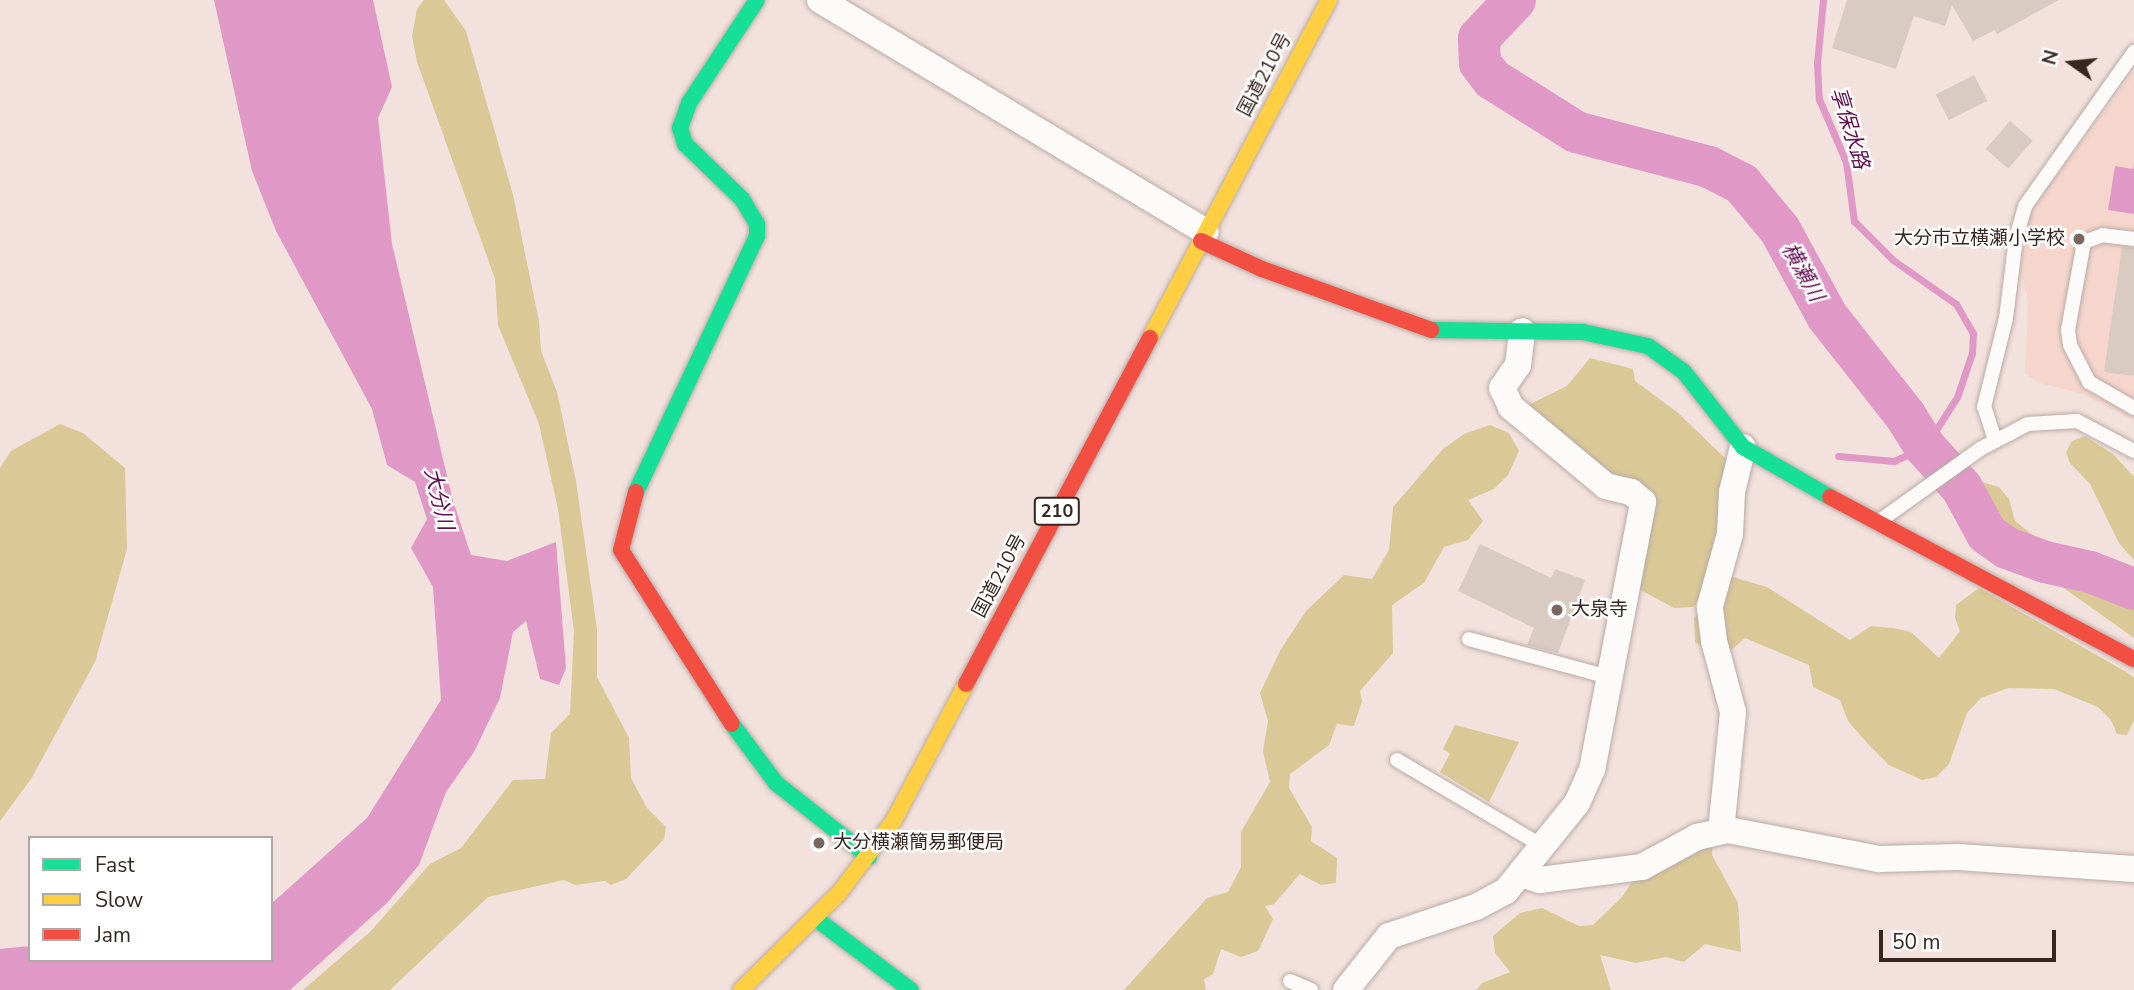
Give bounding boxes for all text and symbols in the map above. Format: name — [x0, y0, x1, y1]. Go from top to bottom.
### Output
north arrow — [2036, 28, 2106, 98]
street label: 国道210号 — [1234, 29, 1296, 121]
text: N — [2036, 47, 2065, 68]
water label: 享保水路 — [1826, 84, 1874, 172]
place label: 大分市立横瀬小学校 — [1894, 228, 2065, 250]
marker: 大分市立横瀬小学校 — [2071, 231, 2087, 247]
water label: 横瀬川 — [1777, 238, 1829, 306]
water label: 大分川 — [419, 465, 459, 533]
road number: 210 — [1032, 496, 1082, 526]
street label: 国道210号 — [969, 530, 1031, 622]
place label: 大泉寺 — [1571, 599, 1628, 621]
marker: 大泉寺 — [1549, 602, 1565, 618]
place label: 大分横瀬簡易郵便局 — [833, 832, 1004, 854]
marker: 大分横瀬簡易郵便局 — [811, 835, 827, 851]
legend — [28, 836, 273, 962]
text: Fast — [95, 851, 135, 879]
text: Slow — [95, 886, 143, 914]
scale bar — [1882, 916, 2059, 960]
text: Jam — [95, 921, 131, 949]
text: 50 m — [1892, 928, 1941, 956]

